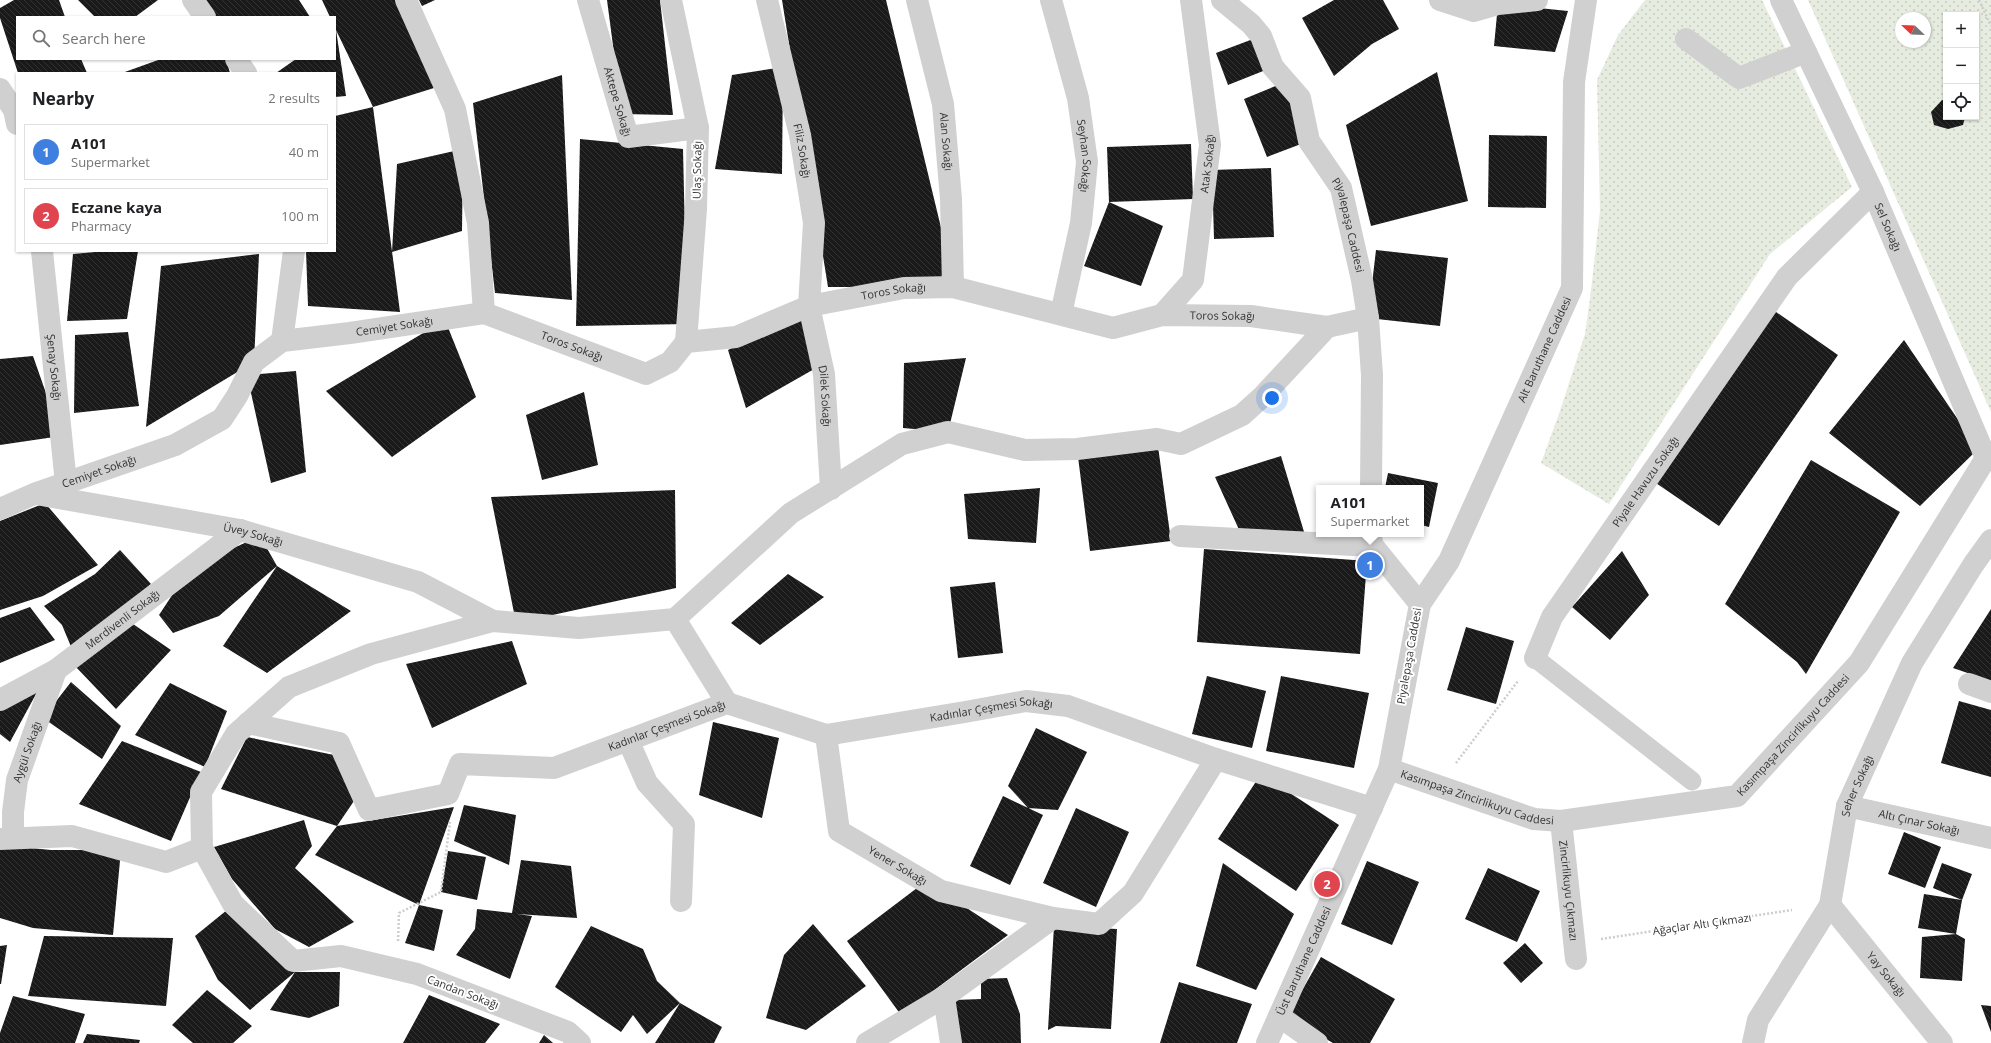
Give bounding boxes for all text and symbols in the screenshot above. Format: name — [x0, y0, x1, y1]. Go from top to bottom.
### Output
north arrow — [1895, 12, 1931, 48]
map controls — [1943, 12, 1979, 120]
button: + — [1943, 12, 1979, 48]
search box — [16, 16, 336, 60]
icon: search — [30, 27, 52, 49]
text: Search here — [62, 28, 146, 48]
button: − — [1943, 48, 1979, 84]
street label: Aktepe Sokağı — [601, 65, 635, 138]
button: locate — [1943, 84, 1979, 120]
text: Nearby — [32, 87, 94, 110]
text: 2 results — [268, 89, 320, 107]
street label: Alan Sokağı — [937, 112, 957, 172]
street label: Seyhan Sokağı — [1074, 118, 1095, 193]
street label: Filiz Sokağı — [790, 122, 815, 179]
text: A101 — [71, 133, 107, 153]
street label: Atak Sokağı — [1196, 134, 1217, 194]
street label: Ulaş Sokağı — [688, 141, 705, 199]
text: 1 — [42, 143, 50, 161]
text: 40 m — [289, 143, 319, 161]
text: Supermarket — [71, 153, 150, 171]
street label: Piyalepaşa Caddesi — [1329, 174, 1368, 274]
text: Eczane kaya — [71, 197, 162, 217]
street label: Sel Sokağı — [1871, 200, 1905, 253]
text: 2 — [42, 207, 50, 225]
text: 100 m — [281, 207, 319, 225]
text: Pharmacy — [71, 217, 131, 235]
street label: Toros Sokağı — [860, 280, 926, 303]
street label: Alt Baruthane Caddesi — [1514, 294, 1574, 404]
street label: Toros Sokağı — [1190, 307, 1256, 323]
street label: Cemiyet Sokağı — [355, 313, 434, 339]
street label: Toros Sokağı — [539, 327, 605, 364]
street label: Şenay Sokağı — [44, 333, 65, 401]
street label: Dilek Sokağı — [815, 364, 835, 427]
your location — [1262, 388, 1282, 408]
street label: Piyale Havuzu Sokağı — [1608, 433, 1682, 530]
street label: Cemiyet Sokağı — [60, 451, 138, 491]
popup — [1316, 485, 1424, 537]
text: A101 — [1330, 492, 1367, 512]
text: Supermarket — [1330, 512, 1410, 530]
street label: Üvey Sokağı — [222, 519, 285, 549]
pin: 1 — [1357, 550, 1383, 580]
street label: Merdivenli Sokağı — [82, 586, 163, 652]
street label: Piyalepaşa Caddesi — [1393, 606, 1424, 705]
street label: Kasımpaşa Zincirlikuyu Caddesi — [1733, 670, 1852, 799]
street label: Kadınlar Çeşmesi Sokağı — [929, 693, 1054, 725]
street label: Kadınlar Çeşmesi Sokağı — [606, 696, 727, 754]
street label: Aygül Sokağı — [9, 719, 44, 785]
street label: Seher Sokağı — [1837, 752, 1876, 818]
street label: Kasımpaşa Zincirlikuyu Caddesi — [1399, 766, 1555, 827]
street label: Altı Çınar Sokağı — [1877, 805, 1961, 838]
street label: Zincirlikuyu Çıkmazı — [1556, 839, 1582, 942]
street label: Yener Sokağı — [866, 842, 930, 888]
pin: 2 — [1314, 869, 1340, 899]
street label: Üst Baruthane Caddesi — [1272, 904, 1334, 1017]
street label: Ağaçlar Altı Çıkmazı — [1652, 909, 1752, 938]
street label: Yay Sokağı — [1864, 948, 1909, 999]
street label: Candan Sokağı — [425, 971, 501, 1012]

